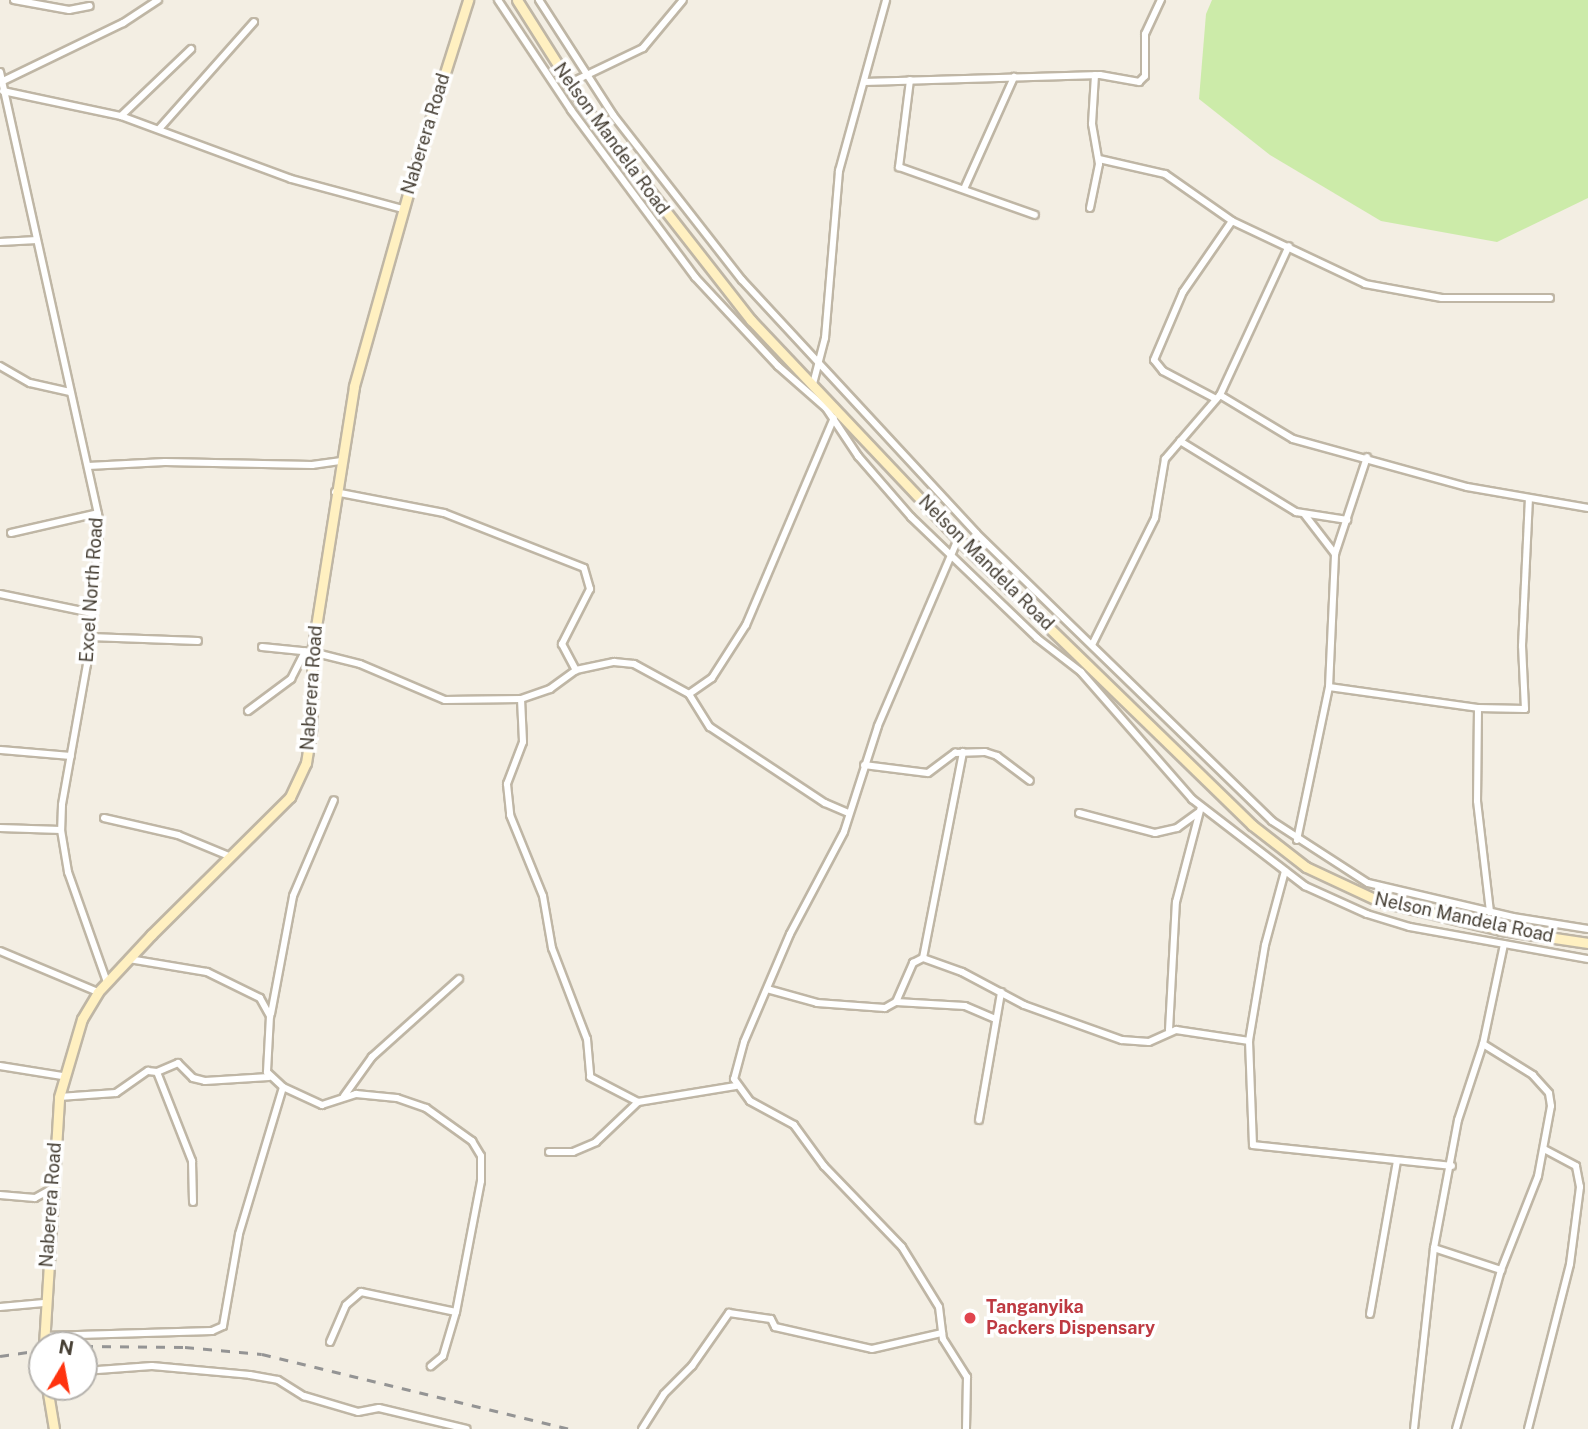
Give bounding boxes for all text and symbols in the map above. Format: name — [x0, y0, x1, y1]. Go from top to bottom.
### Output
street label: Nelson Mandela Road — [549, 59, 673, 219]
street label: Naberera Road — [397, 71, 455, 197]
street label: Nelson Mandela Road — [914, 491, 1058, 635]
street label: Excel North Road — [76, 517, 108, 663]
street label: Naberera Road — [297, 625, 327, 751]
street label: Nelson Mandela Road — [1373, 888, 1555, 948]
street label: Naberera Road — [36, 1142, 66, 1268]
place label: Tanganyika Packers Dispensary — [986, 1297, 1155, 1340]
marker: Tanganyika Packers Dispensary — [960, 1308, 980, 1328]
north arrow — [28, 1331, 98, 1401]
text: N — [57, 1335, 76, 1359]

